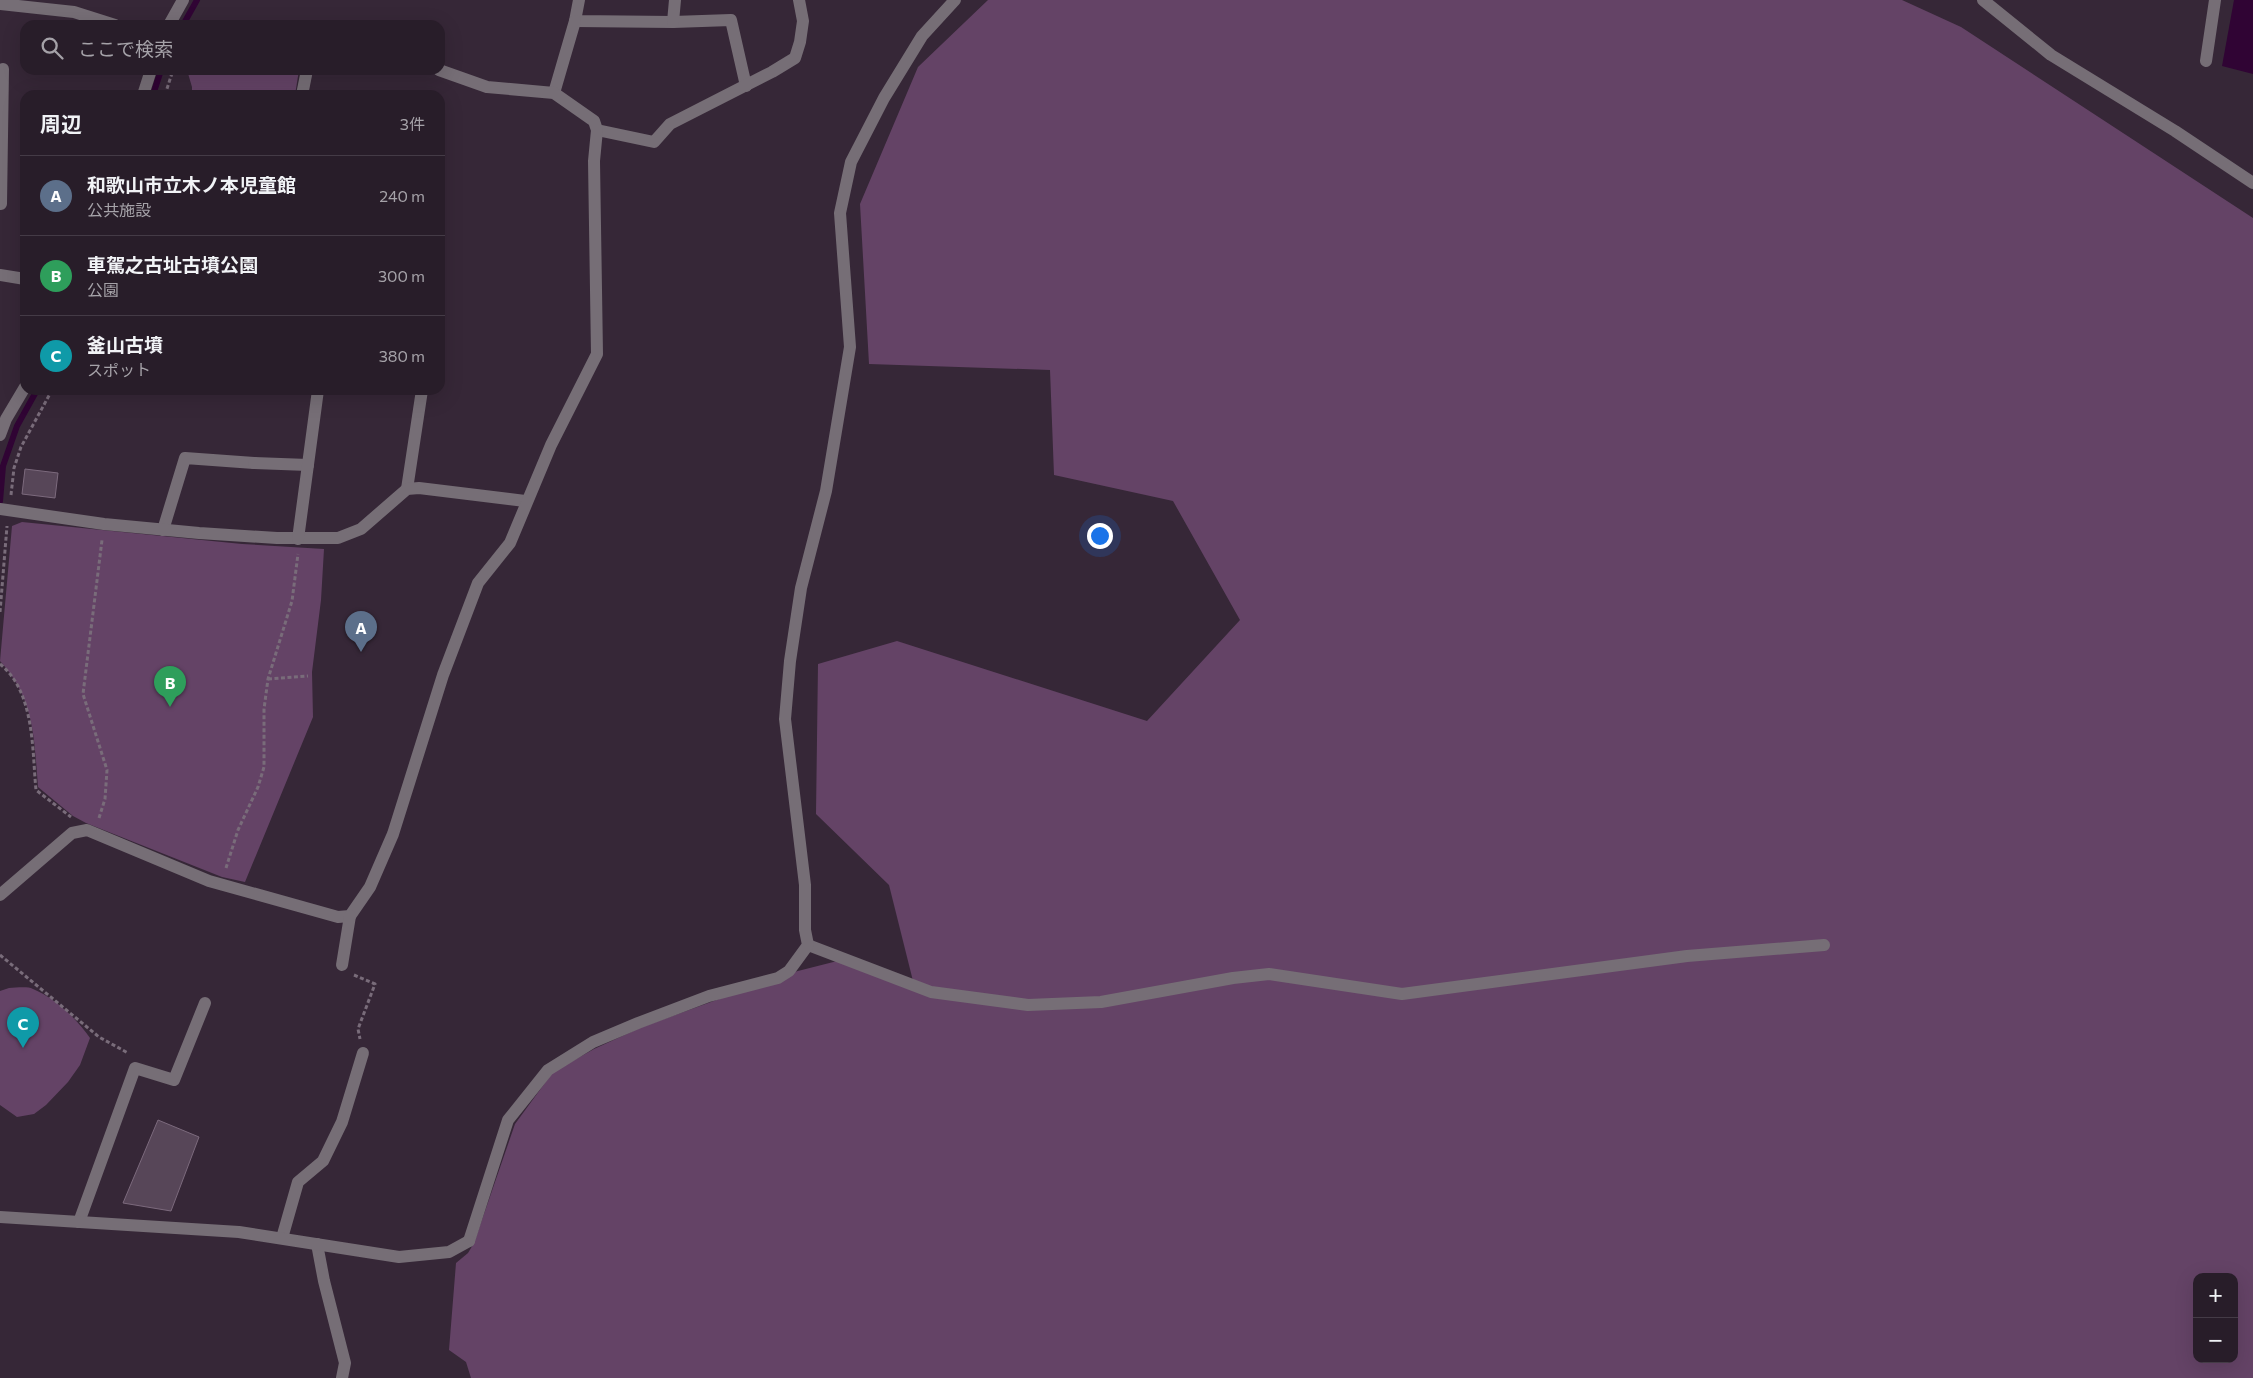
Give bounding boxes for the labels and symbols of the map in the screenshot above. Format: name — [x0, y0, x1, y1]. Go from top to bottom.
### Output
your location — [1087, 523, 1113, 549]
pin: A — [345, 611, 377, 652]
pin: B — [154, 666, 186, 707]
pin: C — [7, 1007, 39, 1048]

